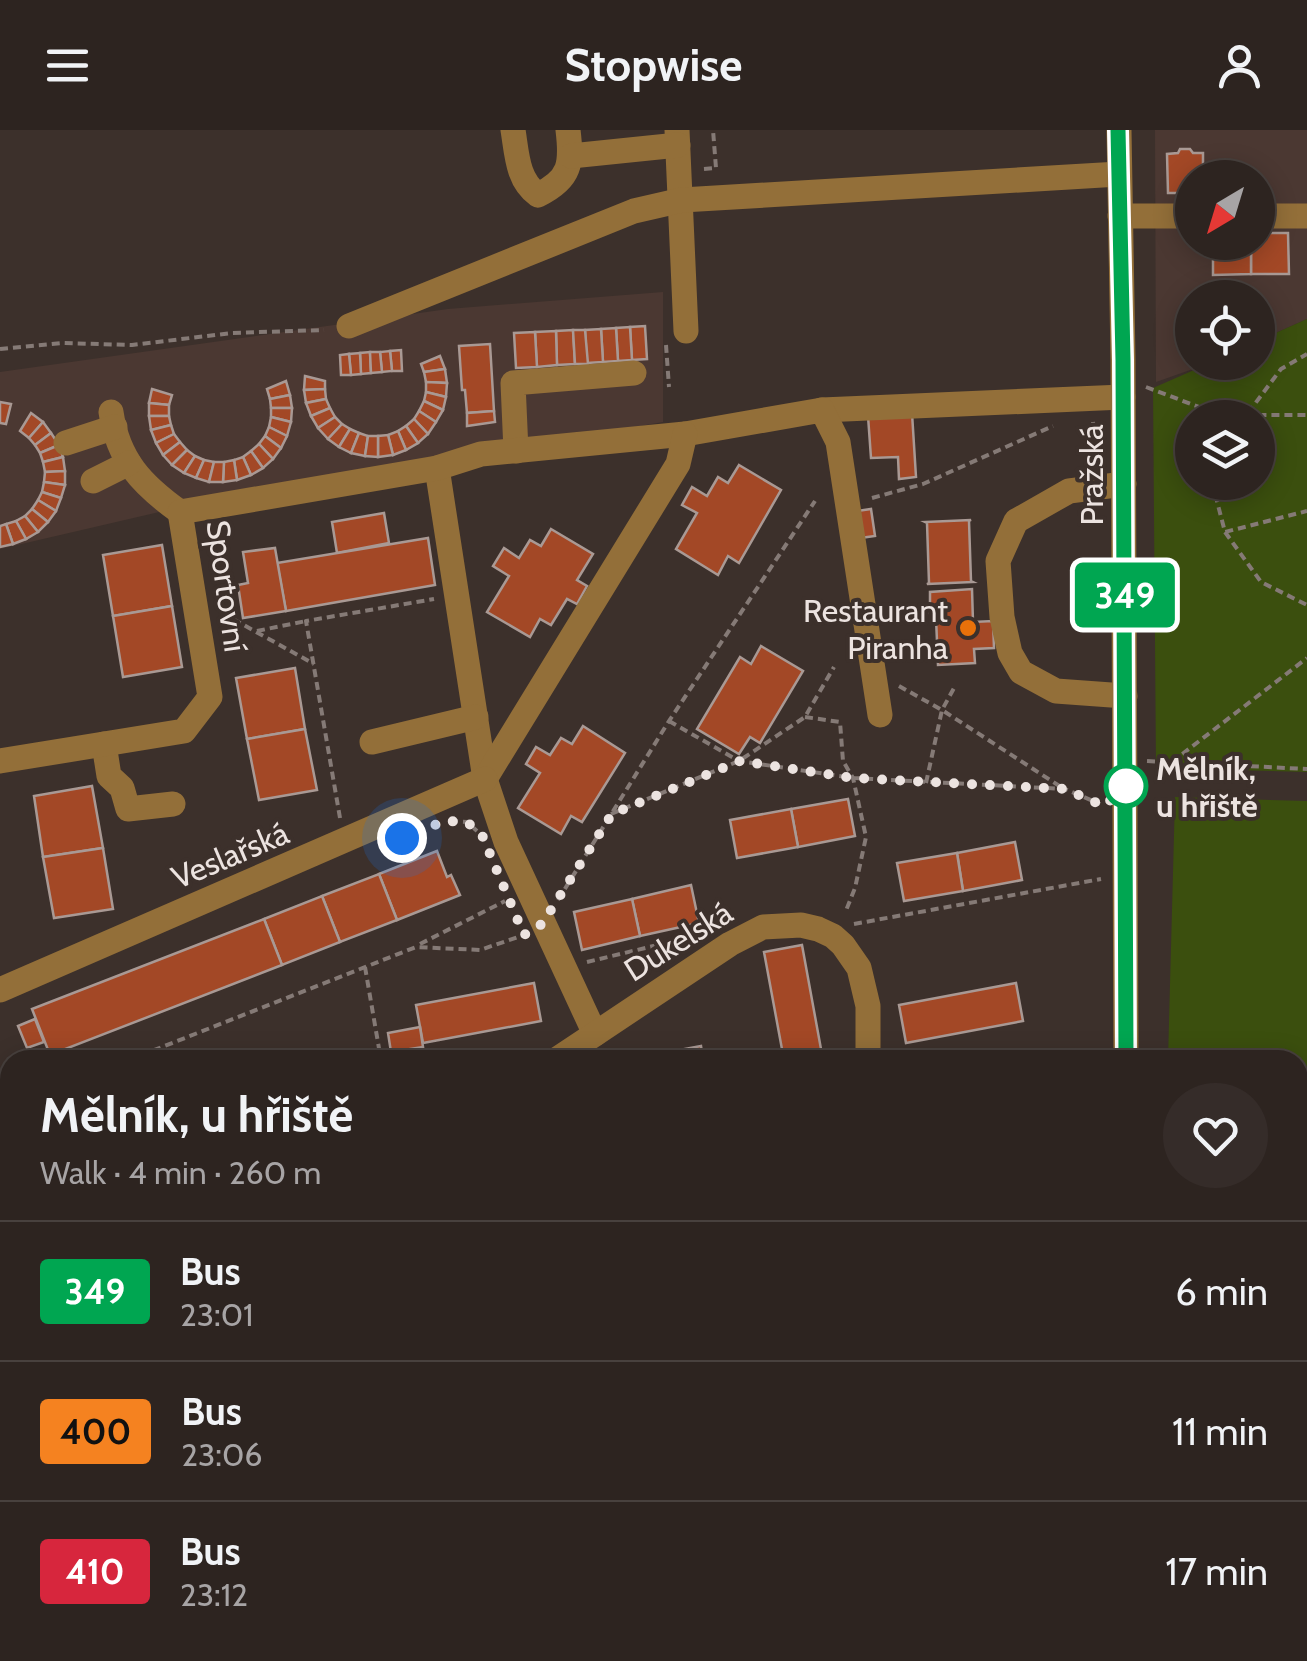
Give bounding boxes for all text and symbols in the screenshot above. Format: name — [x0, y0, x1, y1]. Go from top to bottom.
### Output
icon: menu — [40, 38, 95, 93]
text: Stopwise — [565, 38, 742, 92]
icon: person — [1212, 38, 1267, 93]
north arrow — [1175, 160, 1275, 260]
map controls — [1175, 160, 1275, 500]
button: locate — [1175, 280, 1275, 380]
button: layers — [1175, 400, 1275, 500]
street label: Pražská — [1072, 424, 1111, 526]
street label: Sportovní — [198, 518, 256, 654]
line badge: 349 — [1068, 562, 1182, 628]
text: 349 — [1095, 574, 1155, 617]
place label: Restaurant Piranha — [803, 591, 949, 667]
marker: Restaurant Piranha — [957, 617, 979, 639]
place label: Mělník, u hřiště — [1156, 749, 1258, 825]
marker: Mělník, u hřiště — [1105, 765, 1147, 807]
street label: Veslařská — [166, 813, 295, 897]
your location — [377, 813, 427, 863]
street label: Dukelská — [617, 892, 740, 989]
button: heart — [1163, 1083, 1268, 1188]
text: Mělník, u hřiště — [40, 1086, 353, 1144]
text: Walk · 4 min · 260 m — [40, 1153, 321, 1192]
text: Bus — [180, 1248, 241, 1295]
text: 6 min — [1175, 1268, 1268, 1315]
text: 349 — [65, 1270, 125, 1313]
text: 23:01 — [180, 1295, 254, 1334]
text: Bus — [181, 1388, 242, 1435]
text: 11 min — [1172, 1408, 1268, 1455]
text: 400 — [60, 1410, 131, 1453]
text: 23:06 — [181, 1435, 262, 1474]
text: Bus — [180, 1528, 241, 1575]
text: 17 min — [1165, 1548, 1268, 1595]
text: 410 — [65, 1550, 125, 1593]
text: 23:12 — [180, 1575, 248, 1614]

